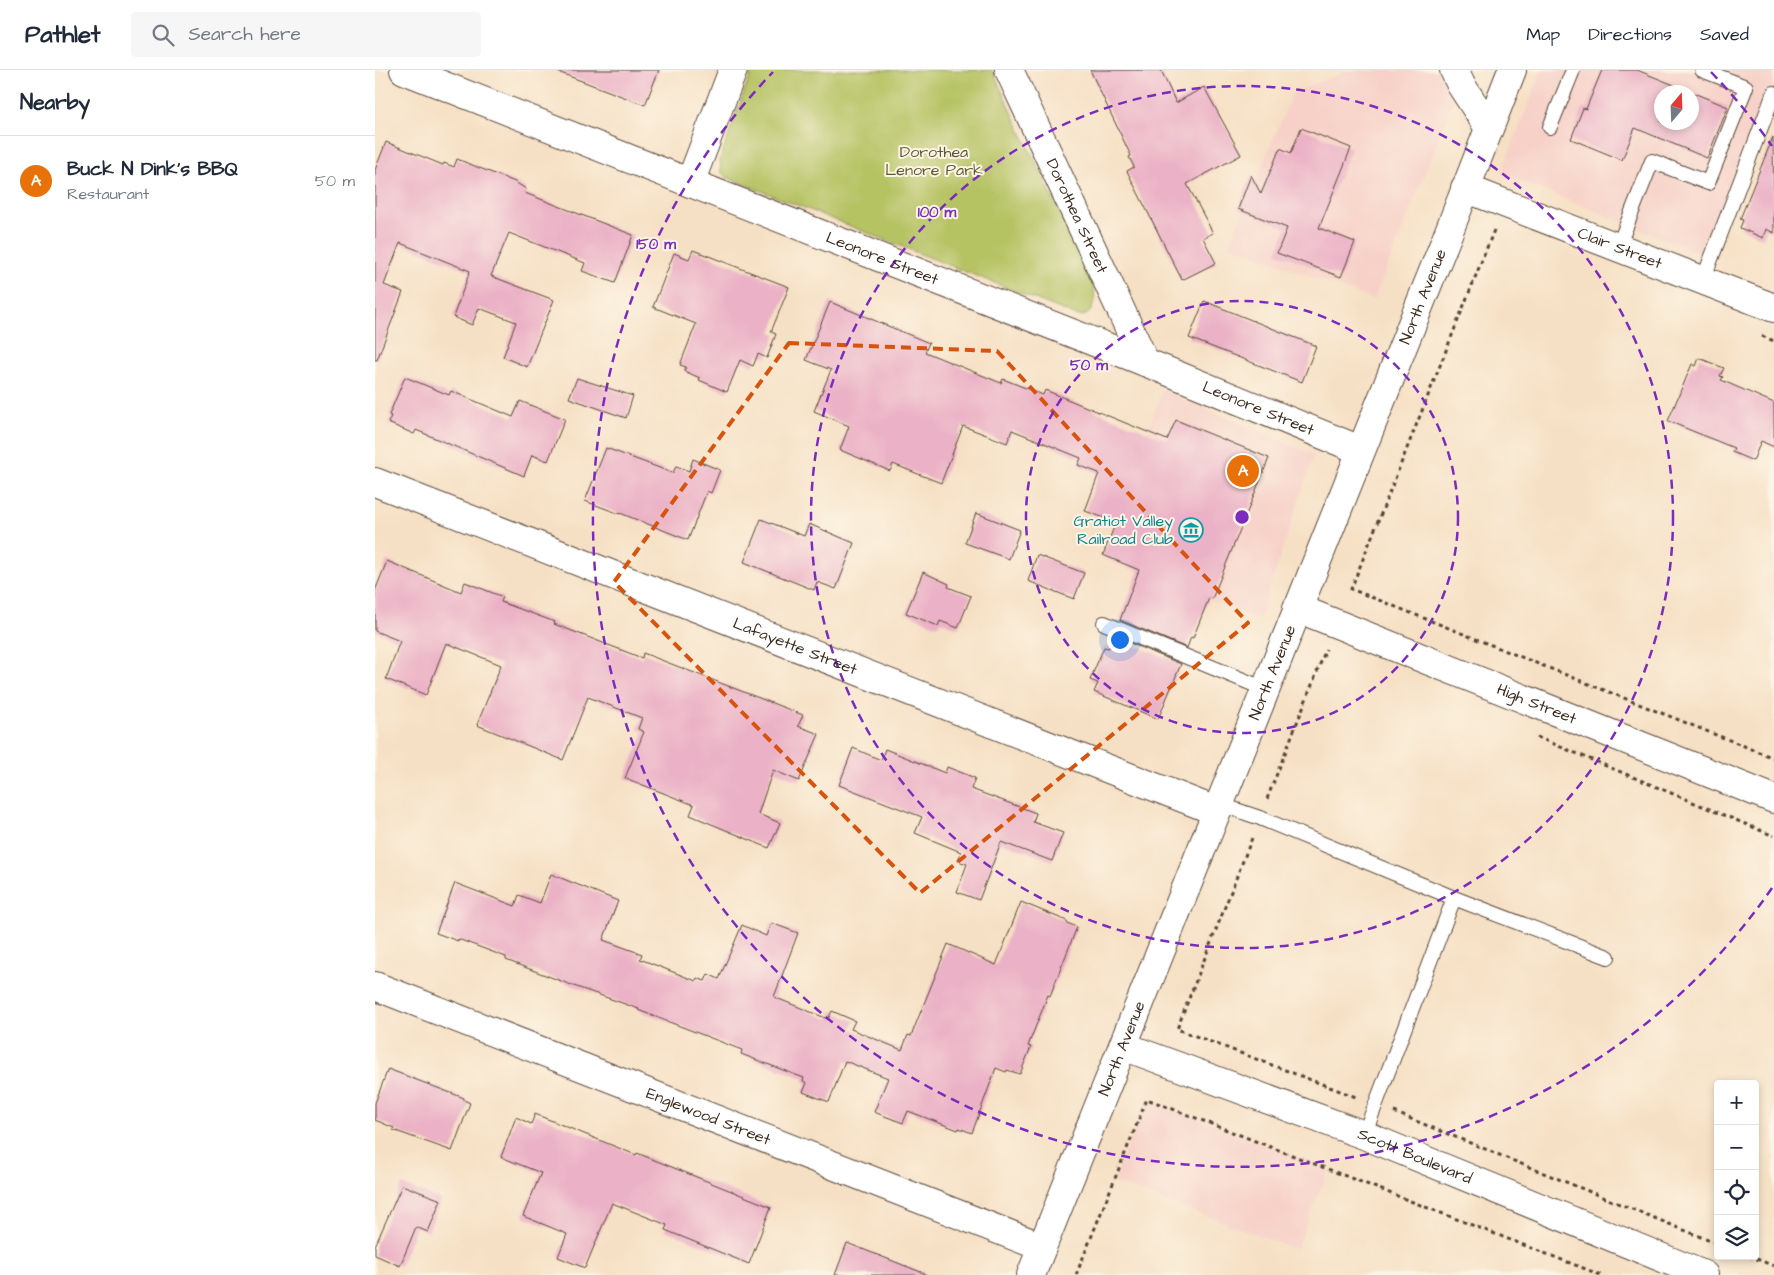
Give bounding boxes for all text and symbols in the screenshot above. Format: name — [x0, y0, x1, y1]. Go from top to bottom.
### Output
search box — [131, 12, 481, 57]
text: Pathlet — [25, 18, 101, 52]
icon: search — [149, 21, 177, 49]
text: Search here — [189, 21, 301, 48]
text: Map — [1526, 22, 1560, 47]
text: Directions — [1588, 22, 1672, 47]
text: Saved — [1700, 22, 1749, 47]
north arrow — [1654, 85, 1699, 130]
text: Nearby — [20, 88, 90, 117]
park label: Dorothea Lenore Park — [885, 141, 983, 181]
street label: Dorothea Street — [1041, 155, 1113, 277]
text: Buck N Dink's BBQ — [67, 156, 238, 183]
text: A — [31, 170, 41, 192]
text: 50 m — [315, 170, 355, 192]
text: Restaurant — [67, 183, 149, 205]
text: 100 m — [918, 202, 957, 223]
street label: Clair Street — [1574, 222, 1666, 275]
street label: Leonore Street — [823, 226, 942, 291]
text: 150 m — [636, 234, 676, 255]
street label: North Avenue — [1394, 245, 1452, 347]
text: 50 m — [1070, 355, 1108, 376]
street label: Leonore Street — [1199, 376, 1318, 441]
pin: A — [1227, 452, 1259, 490]
centre of rings — [1233, 508, 1251, 526]
place label: Gratiot Valley Railroad Club — [1074, 510, 1173, 550]
museum icon: Gratiot Valley Railroad Club — [1178, 517, 1204, 543]
street label: Lafayette Street — [730, 612, 861, 681]
street label: North Avenue — [1243, 621, 1301, 723]
your location — [1107, 627, 1133, 653]
street label: High Street — [1493, 678, 1580, 730]
street label: North Avenue — [1093, 997, 1151, 1099]
map controls — [1714, 1080, 1759, 1260]
button: + — [1714, 1080, 1759, 1125]
street label: Englewood Street — [643, 1082, 774, 1151]
street label: Scott Boulevard — [1355, 1123, 1475, 1189]
button: − — [1714, 1125, 1759, 1170]
button: locate — [1714, 1170, 1759, 1215]
button: layers — [1714, 1215, 1759, 1260]

